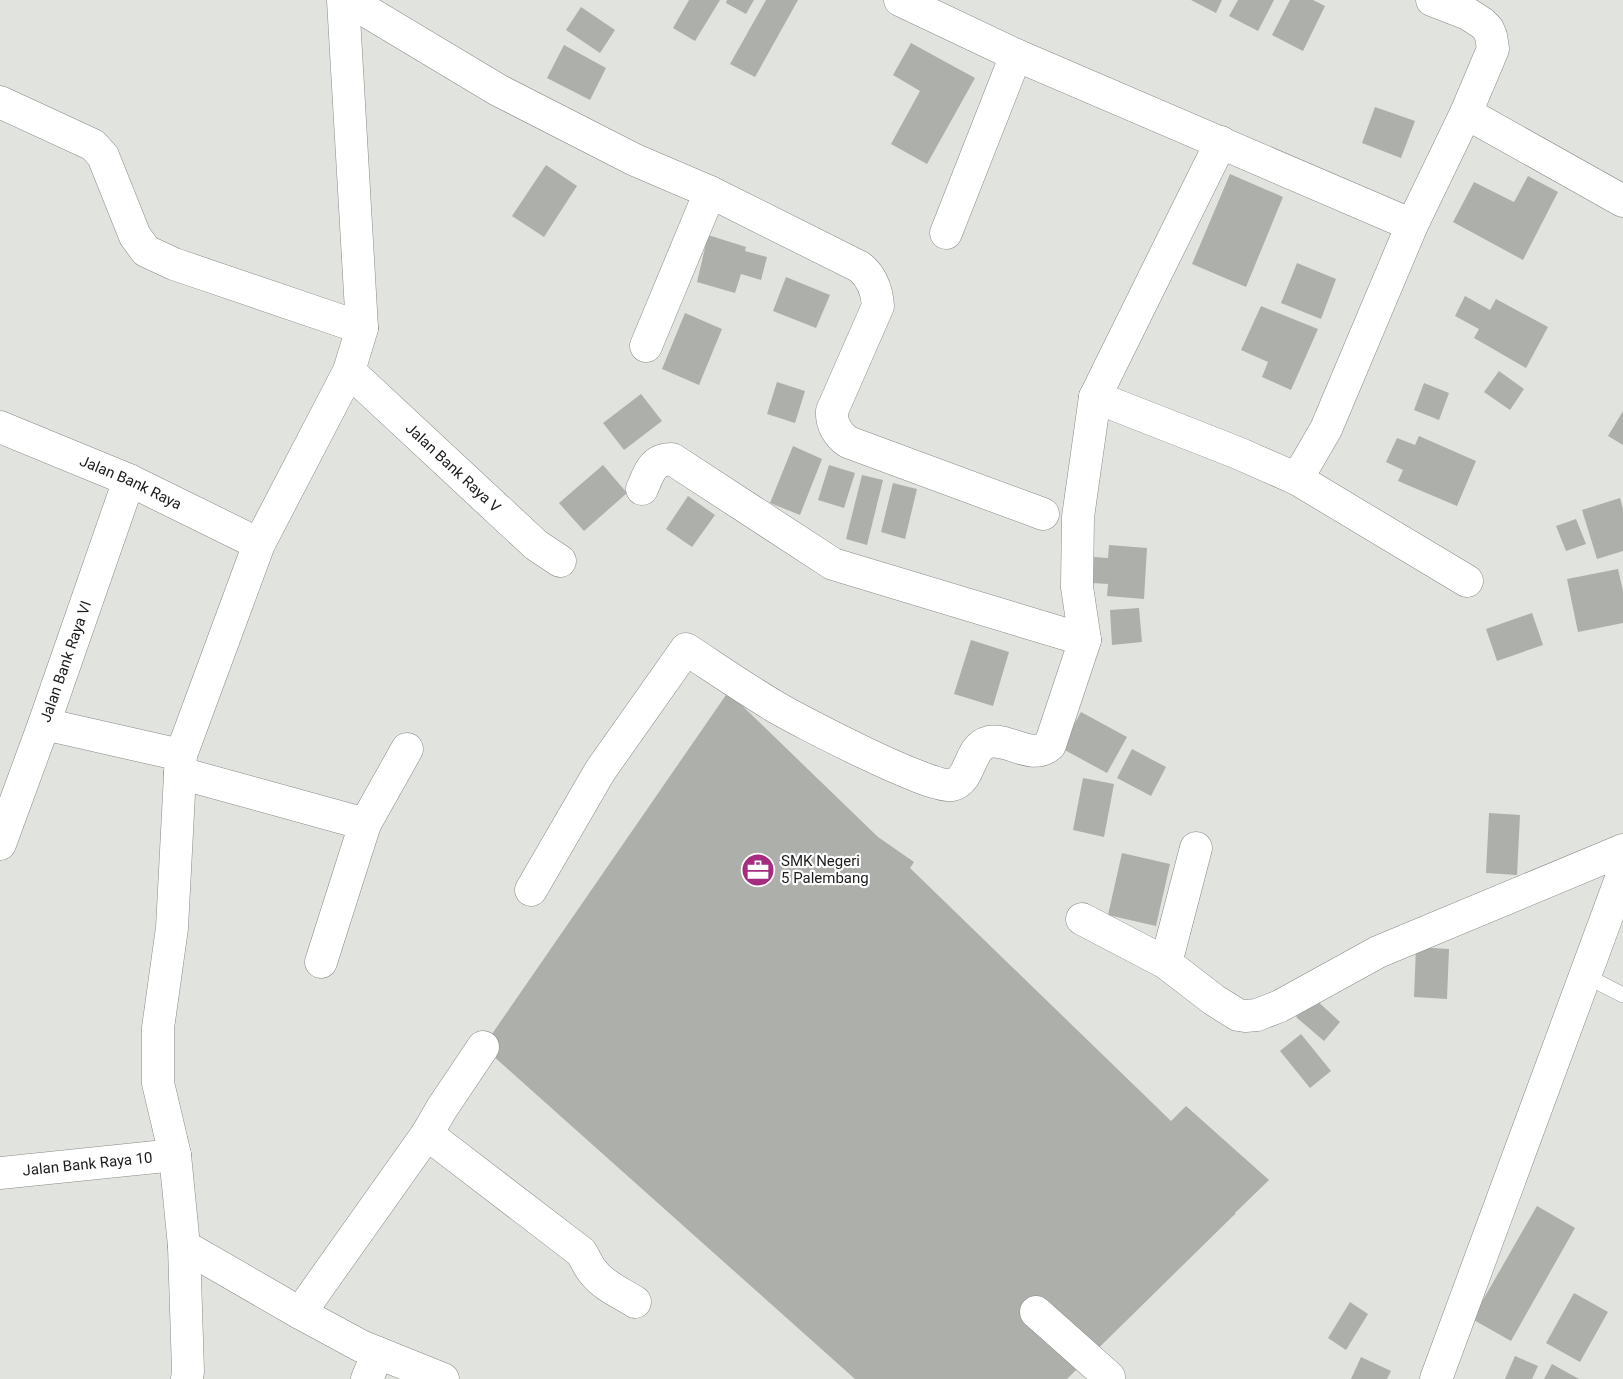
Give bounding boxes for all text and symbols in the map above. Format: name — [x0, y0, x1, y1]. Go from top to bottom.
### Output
street label: Jalan Bank Raya V — [402, 419, 505, 517]
street label: Jalan Bank Raya — [77, 452, 185, 513]
street label: Jalan Bank Raya VI — [36, 598, 95, 725]
office icon: SMK Negeri 5 Palembang — [740, 852, 776, 888]
place label: SMK Negeri 5 Palembang — [781, 852, 869, 887]
street label: Jalan Bank Raya 10 — [22, 1148, 153, 1180]

